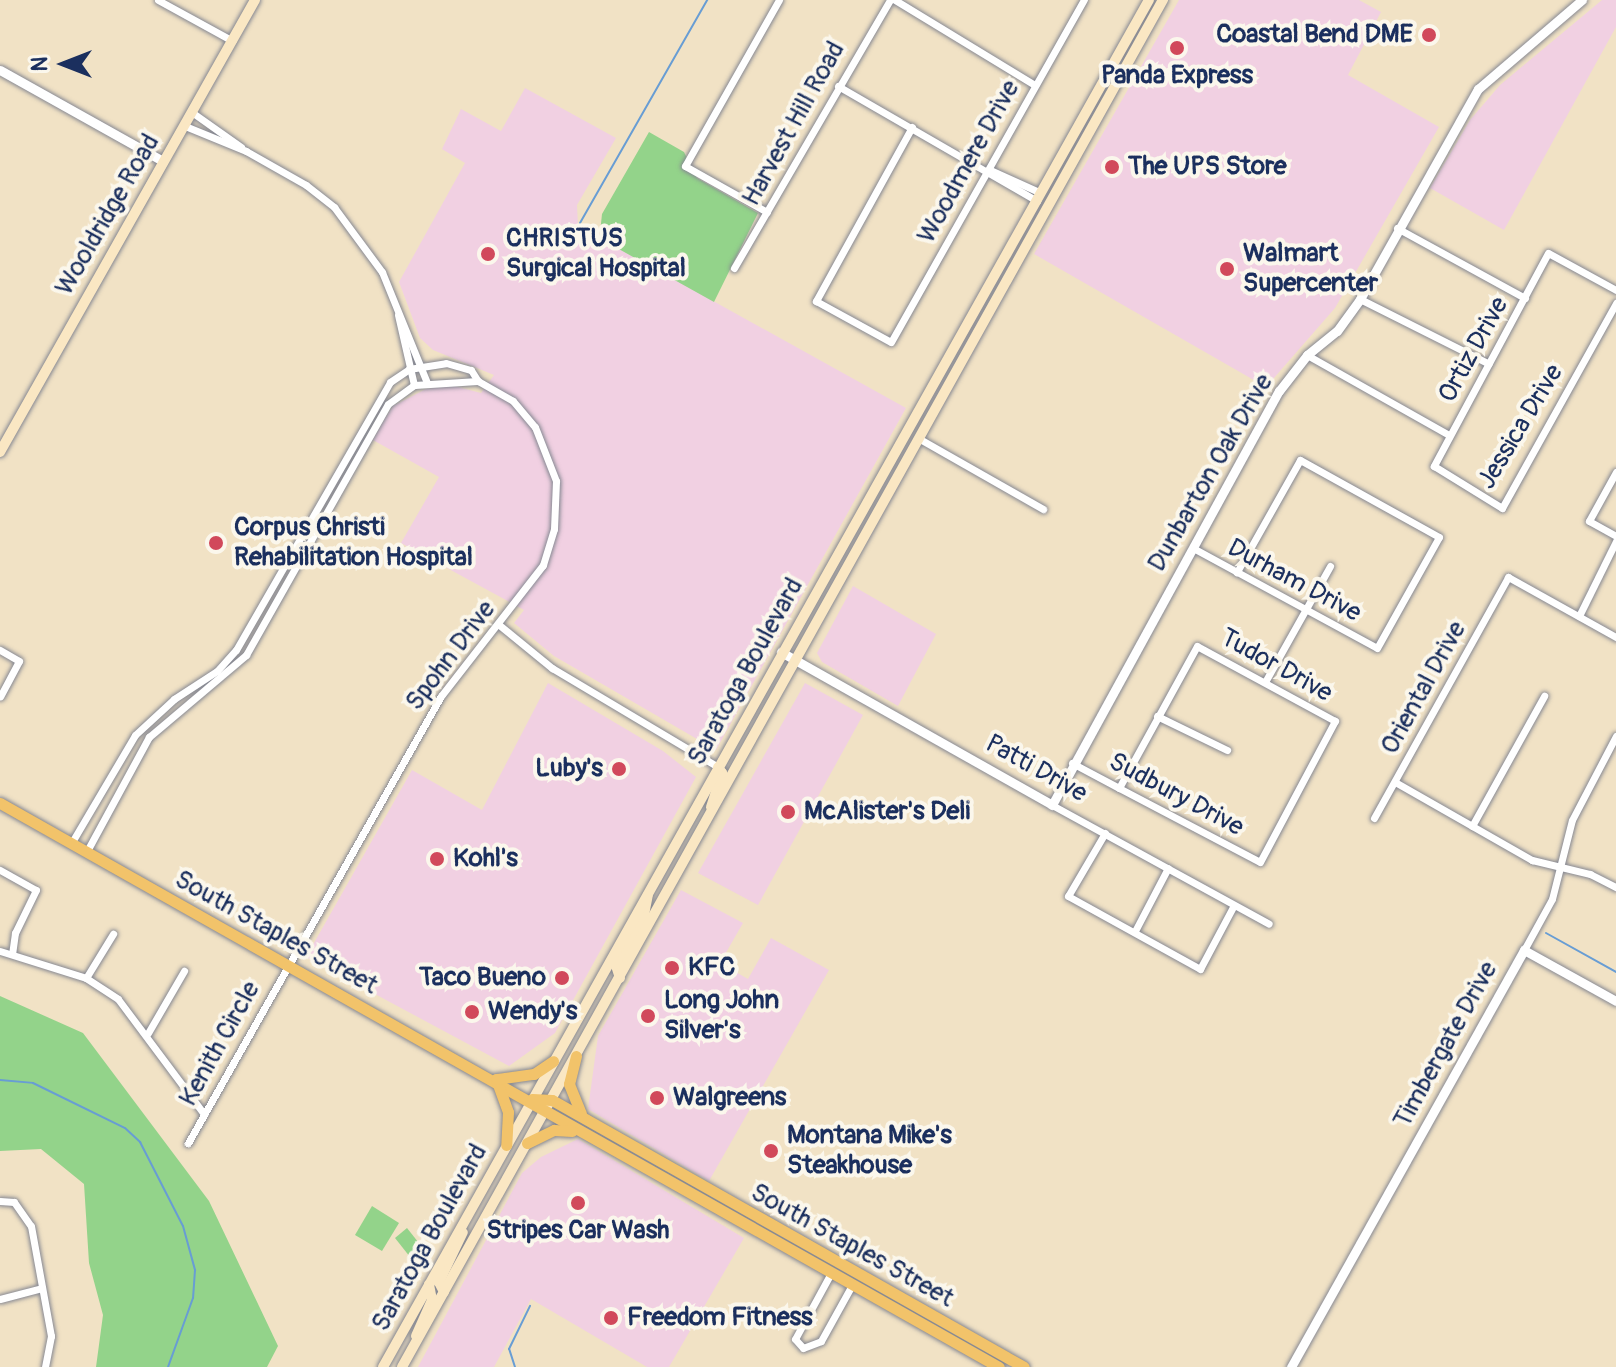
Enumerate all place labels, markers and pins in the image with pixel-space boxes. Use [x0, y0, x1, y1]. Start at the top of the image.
place label: Coastal Bend DME [1216, 19, 1413, 51]
marker: Coastal Bend DME [1420, 26, 1438, 44]
marker: Panda Express [1168, 39, 1186, 57]
place label: Panda Express [1101, 60, 1253, 92]
place label: The UPS Store [1128, 151, 1287, 183]
marker: The UPS Store [1103, 158, 1121, 176]
place label: CHRISTUS Surgical Hospital [506, 223, 686, 284]
place label: Walmart Supercenter [1243, 238, 1378, 300]
marker: CHRISTUS Surgical Hospital [477, 243, 499, 265]
marker: Walmart Supercenter [1218, 260, 1236, 278]
place label: Corpus Christi Rehabilitation Hospital [234, 512, 473, 574]
marker: Corpus Christi Rehabilitation Hospital [205, 532, 227, 554]
place label: Luby's [535, 753, 603, 785]
marker: Luby's [610, 760, 628, 778]
place label: McAlister's Deli [804, 796, 970, 828]
marker: McAlister's Deli [779, 803, 797, 821]
place label: Kohl's [453, 843, 518, 875]
marker: Kohl's [428, 850, 446, 868]
place label: KFC [688, 952, 735, 984]
marker: KFC [663, 959, 681, 977]
place label: Taco Bueno [419, 962, 546, 994]
marker: Taco Bueno [553, 969, 571, 987]
place label: Long John Silver's [664, 985, 779, 1046]
place label: Wendy's [488, 996, 577, 1028]
marker: Wendy's [463, 1003, 481, 1021]
marker: Long John Silver's [639, 1007, 657, 1025]
place label: Walgreens [673, 1082, 786, 1114]
marker: Walgreens [648, 1089, 666, 1107]
place label: Montana Mike's Steakhouse [787, 1120, 952, 1182]
marker: Montana Mike's Steakhouse [762, 1142, 780, 1160]
marker: Stripes Car Wash [569, 1194, 587, 1212]
place label: Stripes Car Wash [486, 1215, 670, 1247]
place label: Freedom Fitness [627, 1302, 813, 1334]
marker: Freedom Fitness [602, 1309, 620, 1327]

